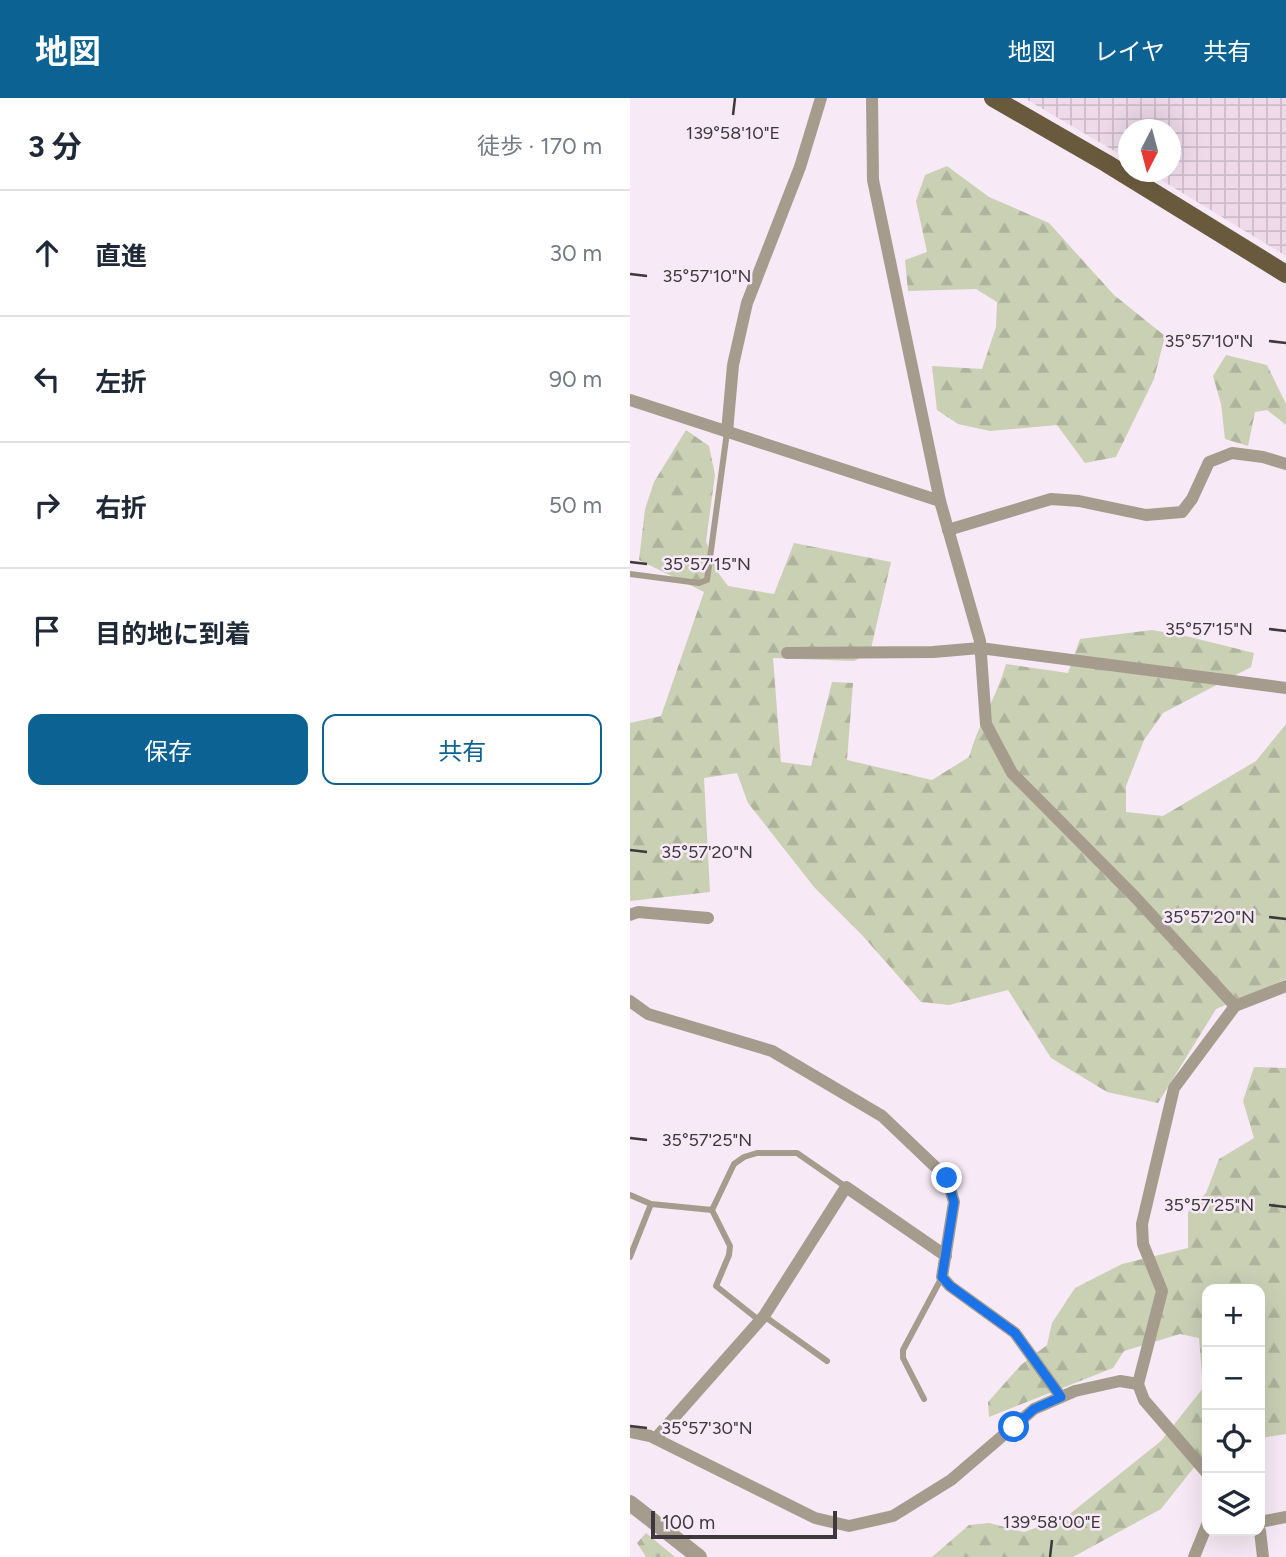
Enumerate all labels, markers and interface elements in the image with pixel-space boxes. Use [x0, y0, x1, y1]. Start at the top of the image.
text: 地図 [35, 32, 101, 71]
text: 地図 [1008, 37, 1056, 66]
text: レイヤ [1094, 37, 1165, 66]
text: 共有 [1203, 37, 1251, 66]
north arrow [1118, 119, 1181, 182]
text: 139°58'10"E [686, 122, 780, 144]
text: 3 分 [28, 128, 82, 165]
text: 徒歩 · 170 m [477, 132, 602, 160]
icon: ahead [28, 234, 66, 272]
text: 30 m [549, 239, 602, 267]
text: 直進 [95, 240, 147, 272]
text: 35°57'10"N [662, 265, 752, 287]
text: 35°57'10"N [1164, 330, 1254, 352]
icon: left [28, 360, 66, 398]
text: 90 m [549, 365, 602, 393]
text: 左折 [95, 366, 147, 398]
icon: right [28, 486, 66, 524]
text: 50 m [549, 491, 602, 519]
text: 右折 [95, 492, 147, 524]
text: 35°57'15"N [663, 553, 751, 575]
icon: arrive [28, 612, 66, 650]
text: 目的地に到着 [95, 618, 251, 650]
text: 35°57'15"N [1165, 618, 1253, 640]
button: 保存 [28, 714, 308, 785]
button: 共有 [322, 714, 602, 785]
text: 35°57'20"N [661, 841, 753, 863]
text: 35°57'20"N [1163, 906, 1255, 928]
text: 35°57'25"N [662, 1129, 752, 1151]
route end [931, 1162, 962, 1193]
text: 35°57'25"N [1164, 1194, 1254, 1216]
map controls [1202, 1284, 1265, 1536]
button: + [1202, 1284, 1265, 1347]
button: − [1202, 1347, 1265, 1410]
button: locate [1202, 1410, 1265, 1473]
route start [998, 1411, 1029, 1442]
text: 35°57'30"N [661, 1417, 753, 1439]
button: layers [1202, 1473, 1265, 1536]
scale bar [651, 1508, 836, 1540]
text: 100 m [662, 1511, 715, 1534]
text: 139°58'00"E [1003, 1511, 1101, 1533]

